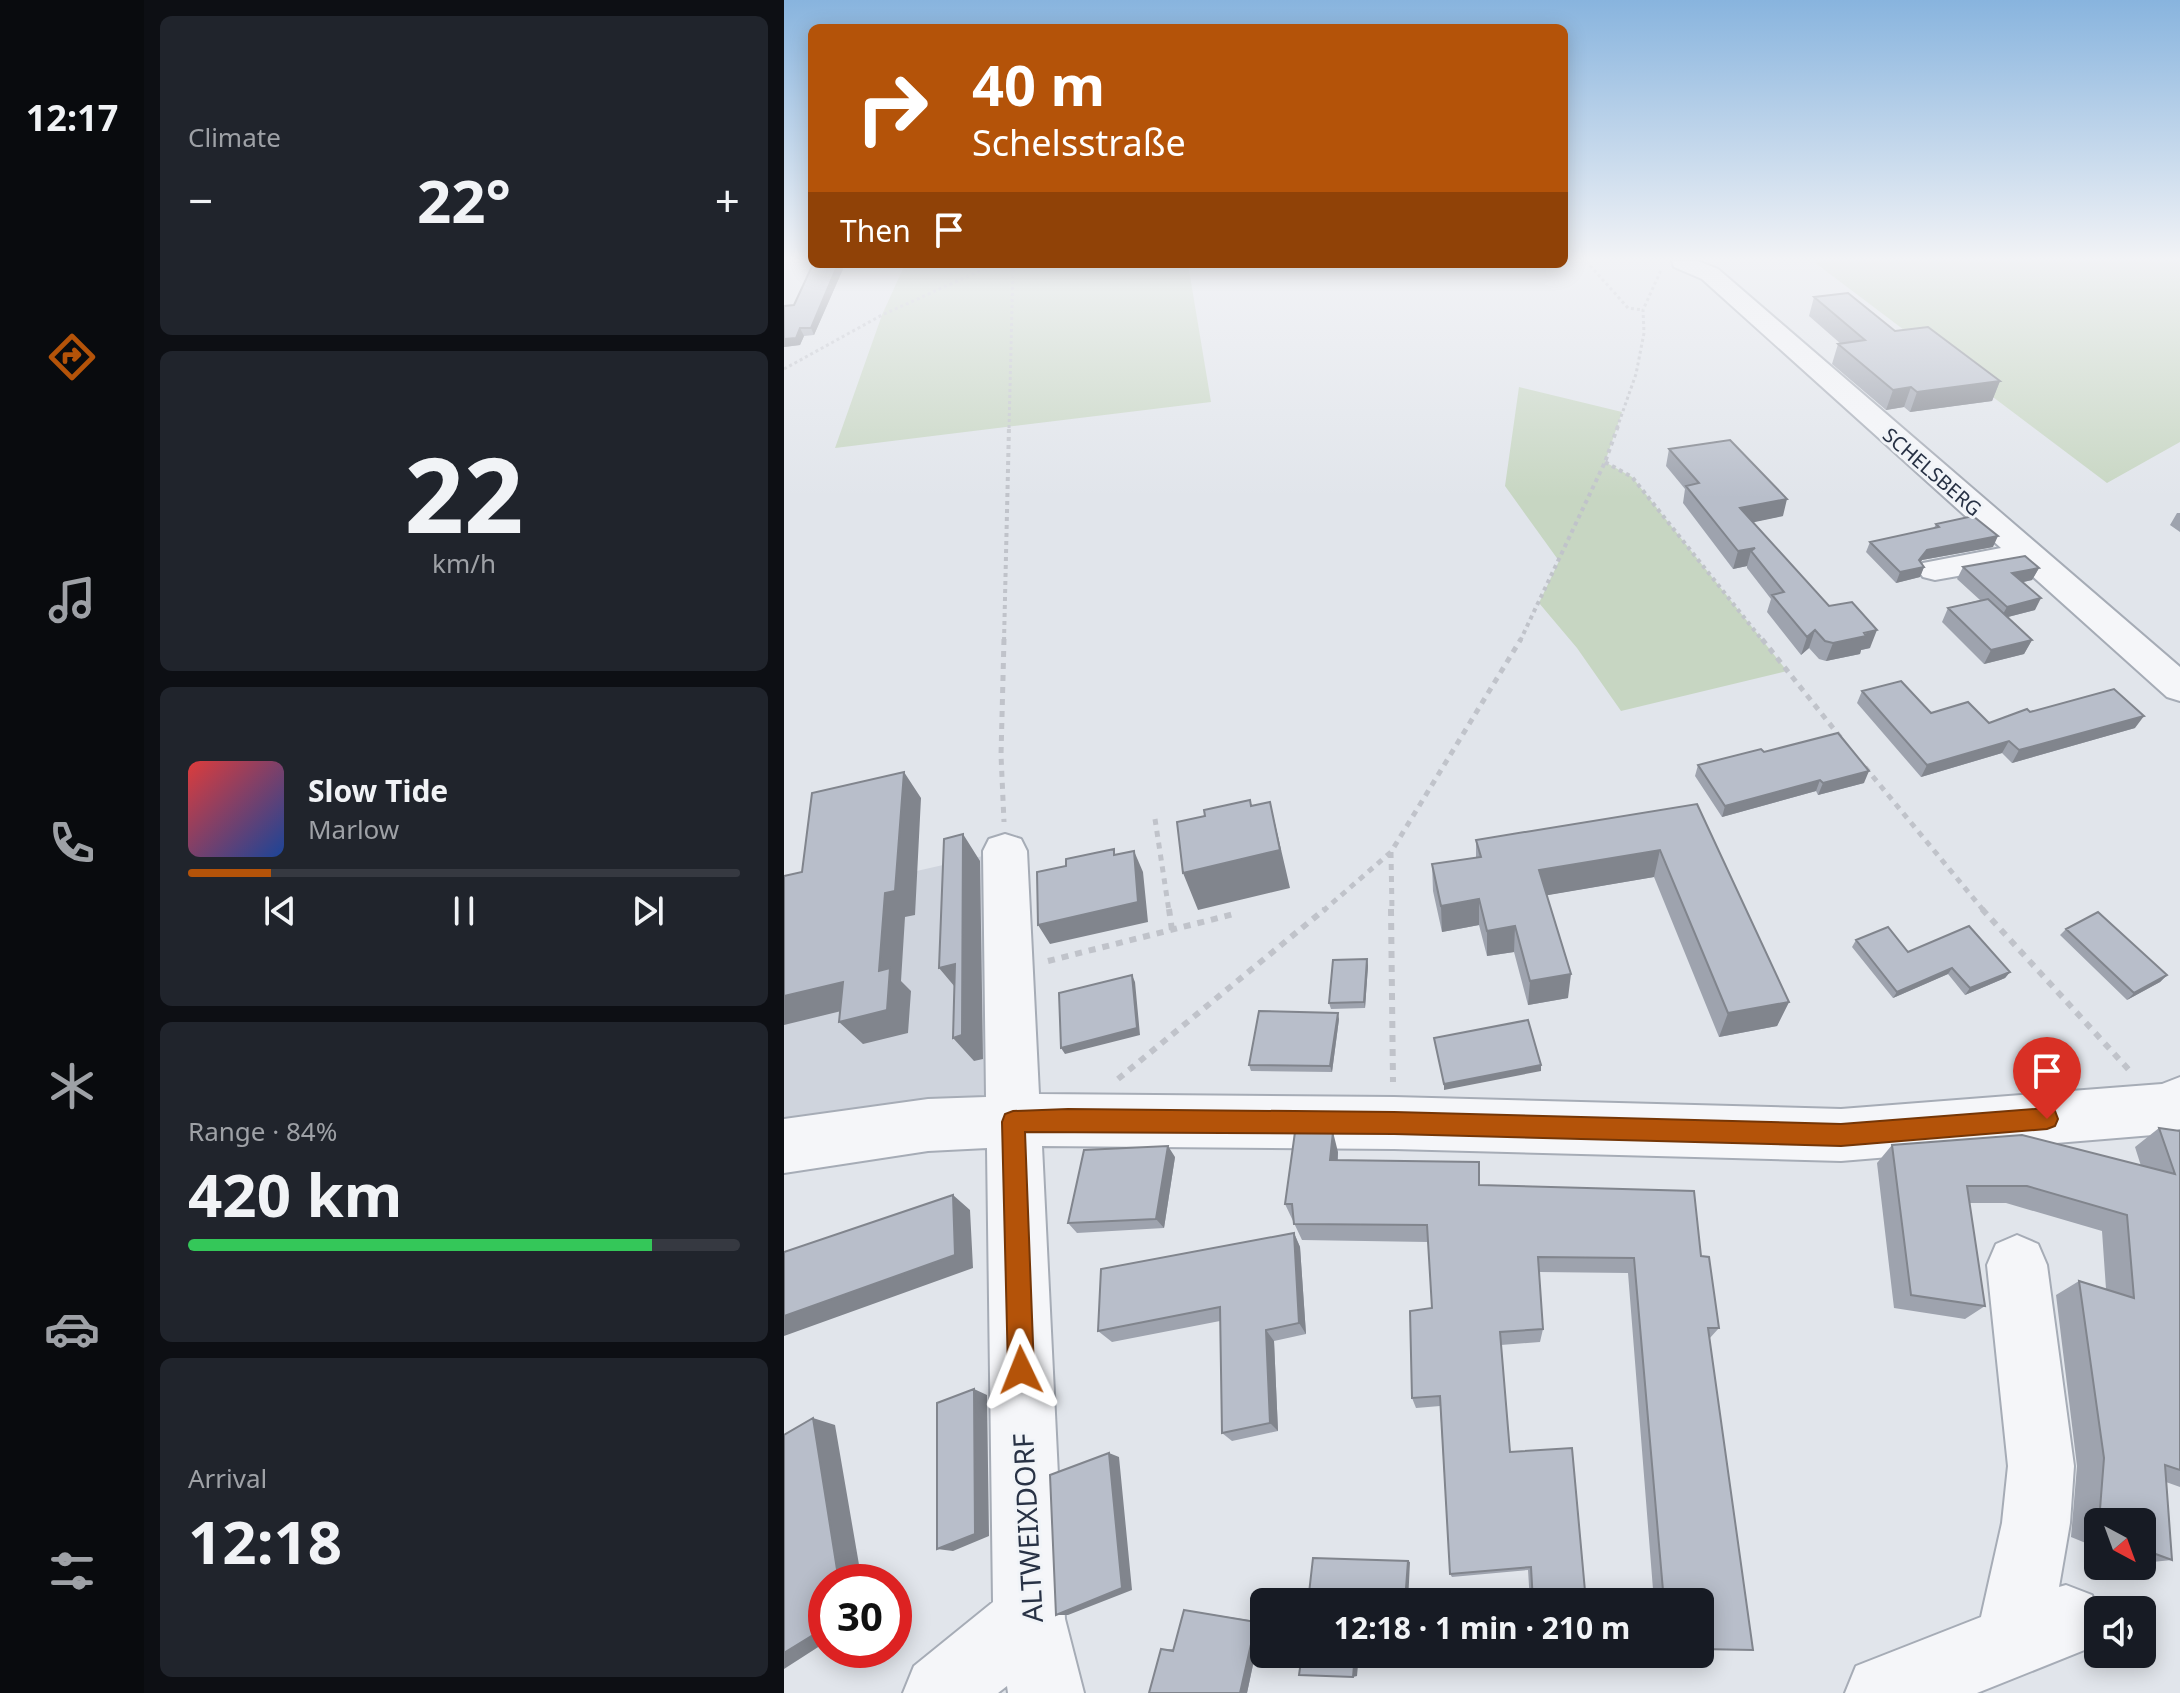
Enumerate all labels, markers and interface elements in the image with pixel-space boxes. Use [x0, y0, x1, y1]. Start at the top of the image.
text: 40 m [972, 46, 1105, 122]
icon: right [840, 56, 944, 160]
text: 12:17 [26, 93, 118, 142]
text: Schelsstraße [972, 118, 1186, 167]
text: Climate [188, 119, 281, 155]
text: 22° [417, 159, 511, 241]
text: − [188, 170, 213, 230]
text: + [715, 170, 740, 230]
icon: arrive [927, 208, 971, 252]
text: Then [840, 210, 911, 251]
icon: directions [44, 329, 100, 385]
street label: SCHELSBERG [1877, 421, 1987, 522]
text: 22 [405, 422, 523, 563]
text: km/h [432, 545, 496, 581]
icon: music [44, 572, 100, 628]
text: Slow Tide [308, 770, 448, 811]
text: Marlow [308, 811, 399, 847]
icon: phone [44, 815, 100, 871]
icon: previous [258, 889, 302, 933]
icon: pause [442, 889, 486, 933]
icon: next [626, 889, 670, 933]
pin [2013, 1037, 2081, 1119]
icon: arrive [2025, 1049, 2069, 1093]
icon: climate [44, 1058, 100, 1114]
text: Range · 84% [188, 1113, 337, 1149]
text: 420 km [188, 1153, 402, 1235]
icon: car [44, 1301, 100, 1357]
position arrow [979, 1328, 1063, 1412]
street label: ALTWEIXDORF [1003, 1433, 1051, 1624]
text: Arrival [188, 1460, 267, 1496]
text: 12:18 [188, 1500, 342, 1582]
north arrow [2084, 1508, 2156, 1580]
map controls [2084, 1508, 2156, 1668]
icon: filters [44, 1543, 100, 1599]
speed limit sign: 30 [808, 1564, 912, 1668]
button: sound [2084, 1596, 2156, 1668]
text: 12:18 · 1 min · 210 m [1334, 1607, 1630, 1648]

